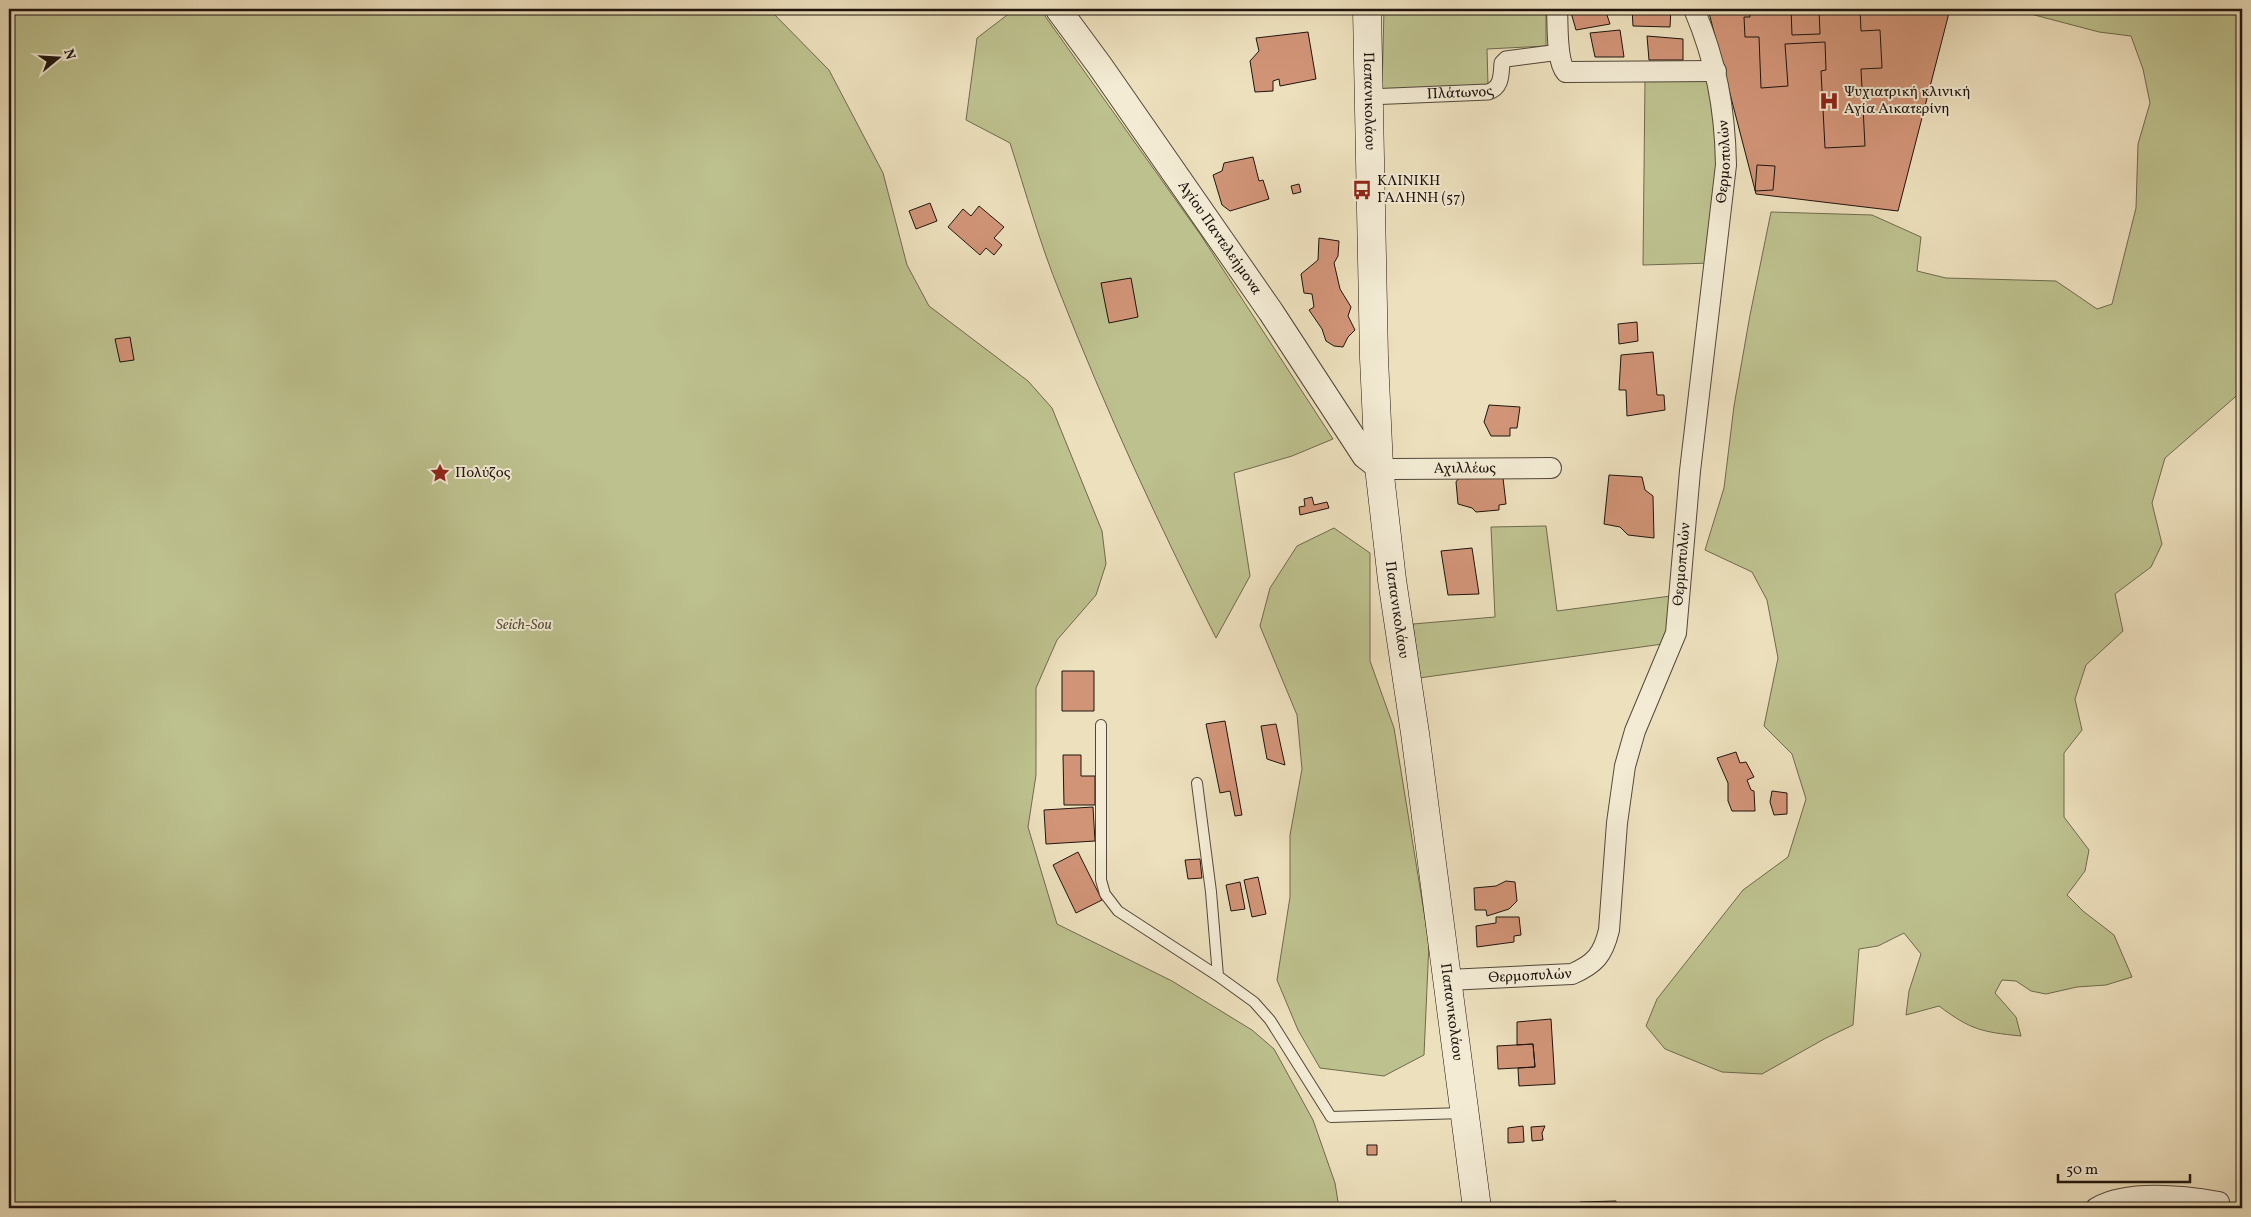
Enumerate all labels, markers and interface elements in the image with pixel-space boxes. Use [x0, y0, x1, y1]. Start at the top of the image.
north arrow [32, 32, 82, 82]
text: N [58, 47, 80, 62]
street label: Παπανικολάου [1357, 52, 1380, 150]
street label: Πλάτωνος [1426, 80, 1497, 105]
place label: Ψυχιατρική κλινική Αγία Αικατερίνη [1844, 82, 1971, 120]
hospital icon: Ψυχιατρική κλινική Αγία Αικατερίνη [1818, 90, 1840, 112]
street label: Θερμοπυλών [1711, 119, 1737, 204]
place label: ΚΛΙΝΙΚΗ ΓΑΛΗΝΗ (57) [1377, 171, 1465, 209]
street label: Αγίου Παντελεήμονα [1172, 176, 1267, 299]
bus stop icon: ΚΛΙΝΙΚΗ ΓΑΛΗΝΗ (57) [1351, 179, 1373, 201]
street label: Αχιλλέως [1434, 458, 1496, 479]
place icon: Πολύζος [429, 462, 451, 484]
place label: Πολύζος [455, 463, 511, 484]
street label: Θερμοπυλών [1668, 522, 1696, 607]
street label: Παπανικολάου [1379, 560, 1414, 660]
park label: Seich-Sou [496, 615, 552, 636]
street label: Παπανικολάου [1435, 962, 1468, 1062]
street label: Θερμοπυλών [1488, 964, 1572, 989]
scale bar [2058, 1152, 2191, 1184]
text: 50 m [2066, 1160, 2098, 1181]

